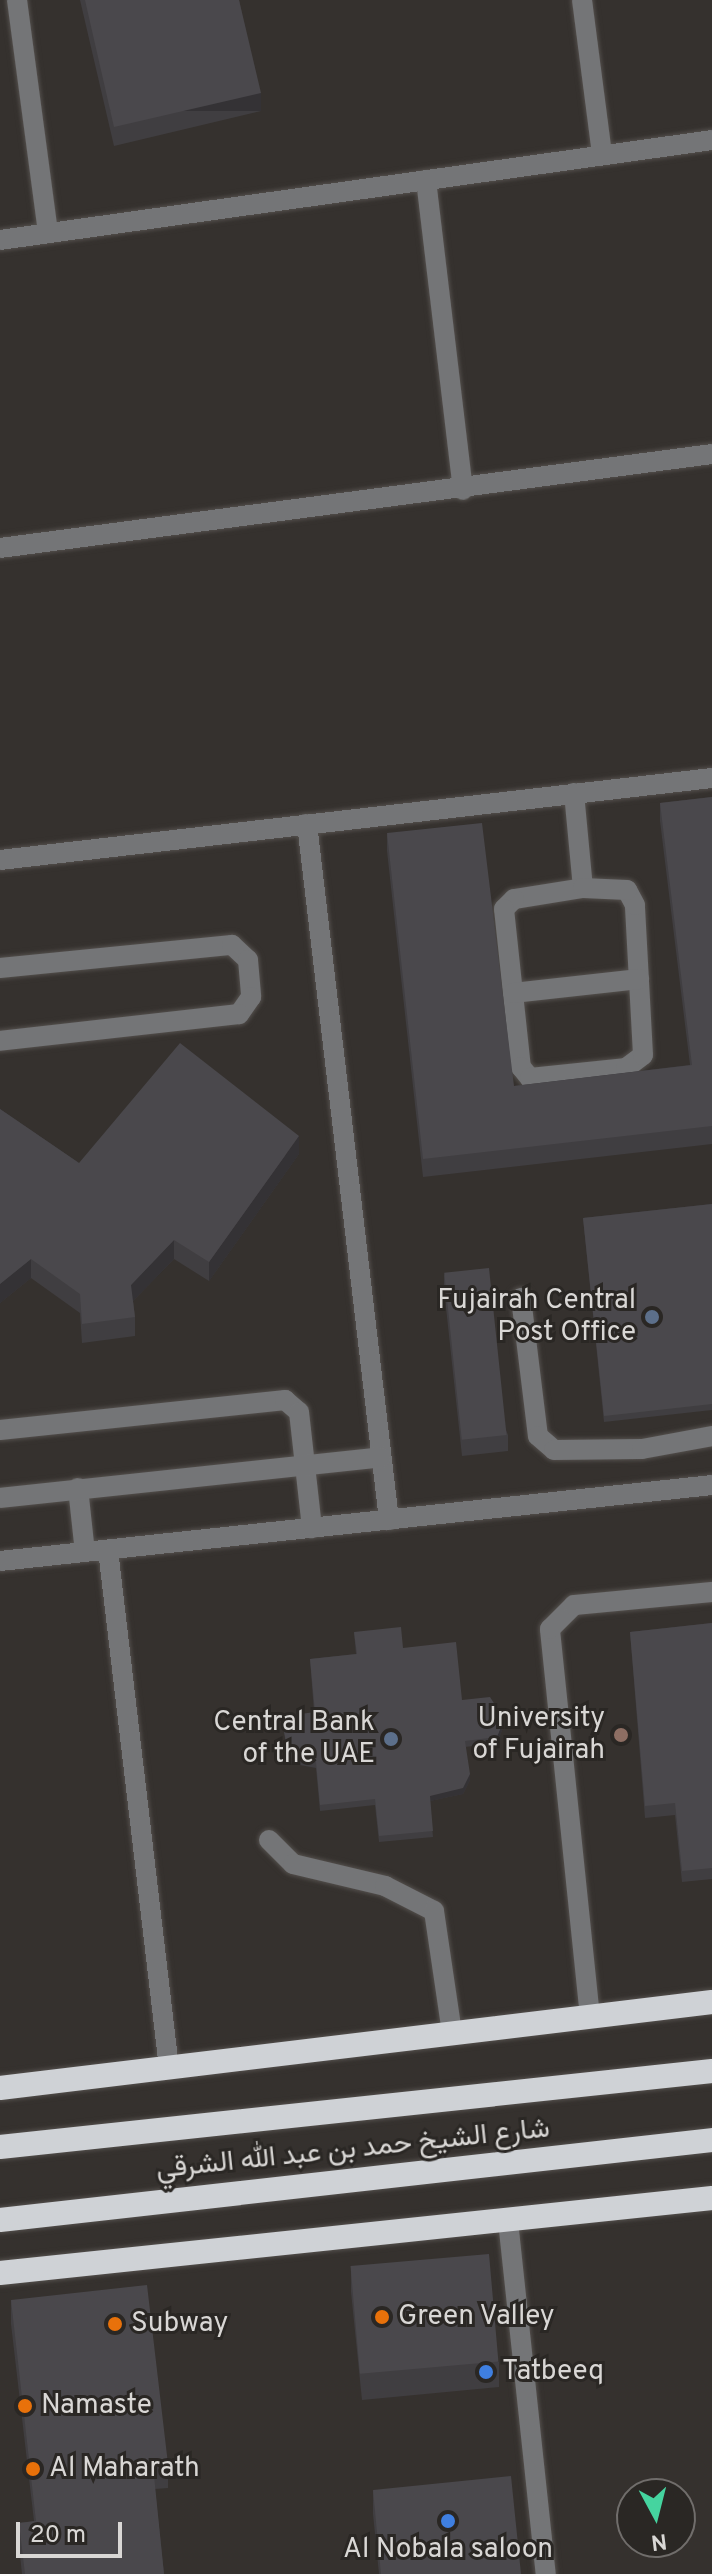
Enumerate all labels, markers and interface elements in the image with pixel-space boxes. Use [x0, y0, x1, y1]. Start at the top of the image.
place label: Fujairah Central Post Office [437, 1284, 636, 1350]
marker: Fujairah Central Post Office [643, 1308, 661, 1326]
place label: University of Fujairah [472, 1702, 605, 1768]
place label: Central Bank of the UAE [213, 1706, 375, 1772]
marker: University of Fujairah [612, 1726, 630, 1744]
marker: Central Bank of the UAE [382, 1730, 400, 1748]
street label: شارع الشيخ حمد بن عبد الله الشرقي [155, 2113, 551, 2187]
place label: Green Valley [398, 2300, 556, 2334]
place label: Subway [131, 2307, 228, 2341]
marker: Green Valley [373, 2308, 391, 2326]
marker: Subway [106, 2315, 124, 2333]
place label: Tatbeeq [502, 2355, 604, 2389]
marker: Tatbeeq [477, 2363, 495, 2381]
place label: Namaste [41, 2389, 152, 2423]
marker: Namaste [16, 2397, 34, 2415]
place label: Al Maharath [49, 2452, 200, 2486]
marker: Al Maharath [24, 2460, 42, 2478]
north arrow [616, 2478, 696, 2558]
scale bar [20, 2506, 126, 2556]
marker: Al Nobala saloon [439, 2512, 457, 2530]
text: 20 m [30, 2521, 86, 2551]
text: N [649, 2526, 668, 2555]
place label: Al Nobala saloon [343, 2533, 553, 2567]

